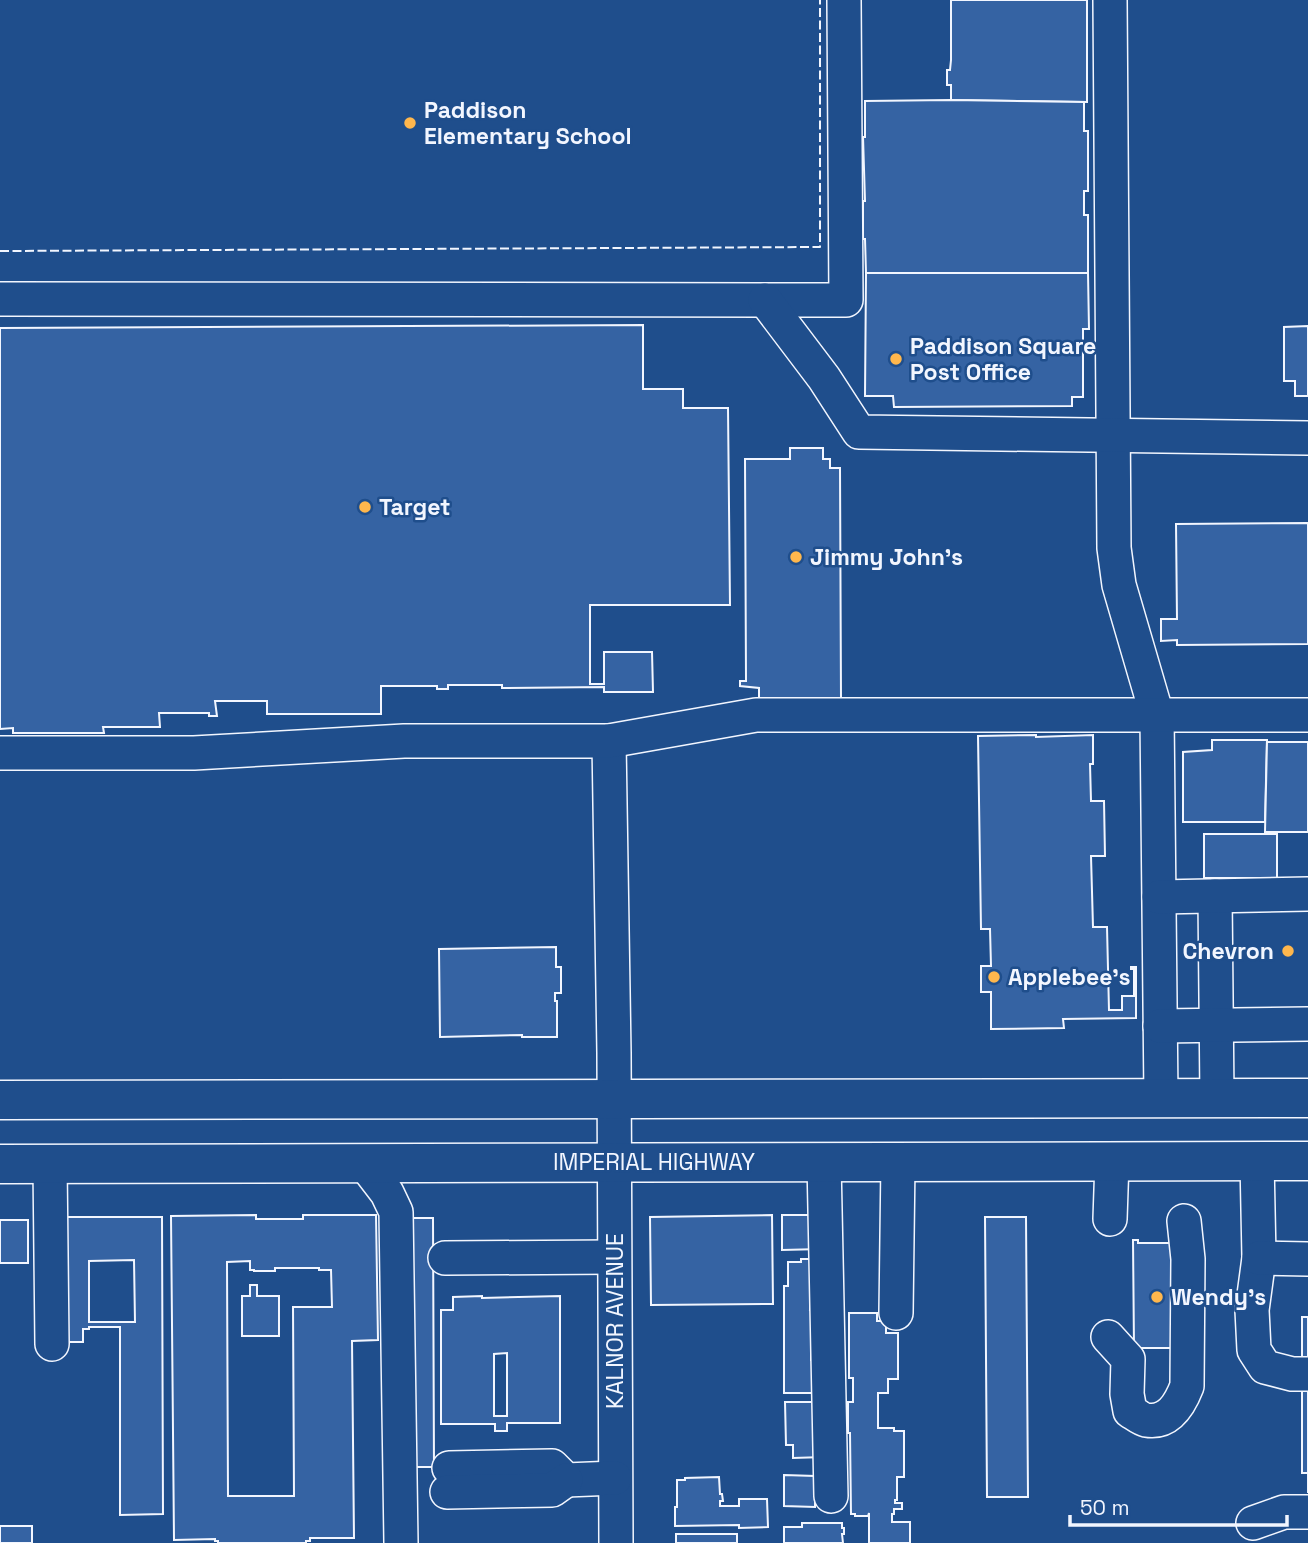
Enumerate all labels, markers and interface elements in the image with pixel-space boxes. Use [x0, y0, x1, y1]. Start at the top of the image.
place label: Paddison Elementary School [424, 95, 632, 151]
marker: Paddison Elementary School [402, 115, 418, 131]
place label: Paddison Square Post Office [910, 331, 1096, 387]
marker: Paddison Square Post Office [888, 351, 904, 367]
place label: Target [379, 492, 451, 522]
marker: Target [357, 499, 373, 515]
place label: Jimmy John's [810, 542, 963, 572]
marker: Jimmy John's [788, 549, 804, 565]
place label: Chevron [1183, 936, 1274, 966]
marker: Chevron [1280, 943, 1296, 959]
place label: Applebee's [1008, 962, 1131, 992]
marker: Applebee's [986, 969, 1002, 985]
street label: IMPERIAL HIGHWAY [553, 1147, 755, 1177]
street label: KALNOR AVENUE [600, 1233, 630, 1409]
place label: Wendy's [1171, 1282, 1266, 1312]
marker: Wendy's [1149, 1289, 1165, 1305]
scale bar [1070, 1484, 1287, 1528]
text: 50 m [1080, 1494, 1130, 1521]

